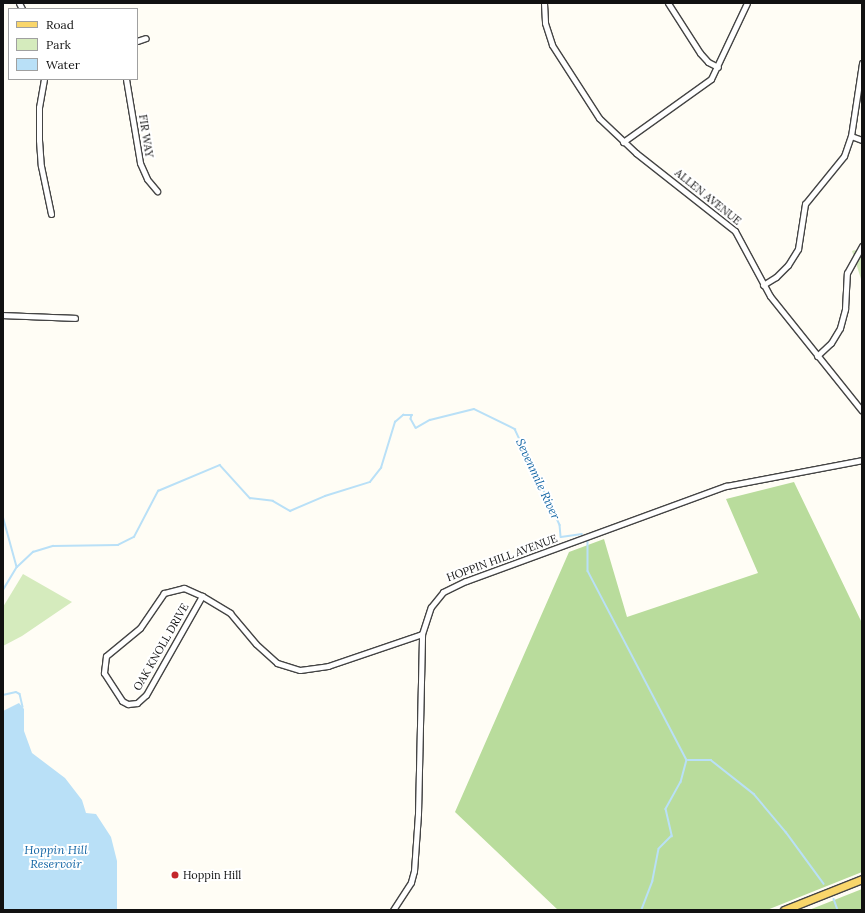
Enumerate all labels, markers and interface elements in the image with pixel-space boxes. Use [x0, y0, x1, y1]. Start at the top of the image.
legend [8, 8, 138, 80]
text: Road [46, 17, 74, 32]
text: Park [46, 37, 71, 52]
text: Water [46, 57, 80, 72]
street label: FIR WAY [136, 114, 156, 158]
street label: ALLEN AVENUE [672, 166, 744, 228]
water label: Sevenmile River [513, 436, 563, 522]
street label: HOPPIN HILL AVENUE [445, 532, 559, 584]
street label: OAK KNOLL DRIVE [131, 601, 191, 693]
water label: Hoppin Hill Reservoir [24, 843, 88, 871]
place label: Hoppin Hill [183, 868, 241, 882]
marker: Hoppin Hill [170, 870, 180, 880]

